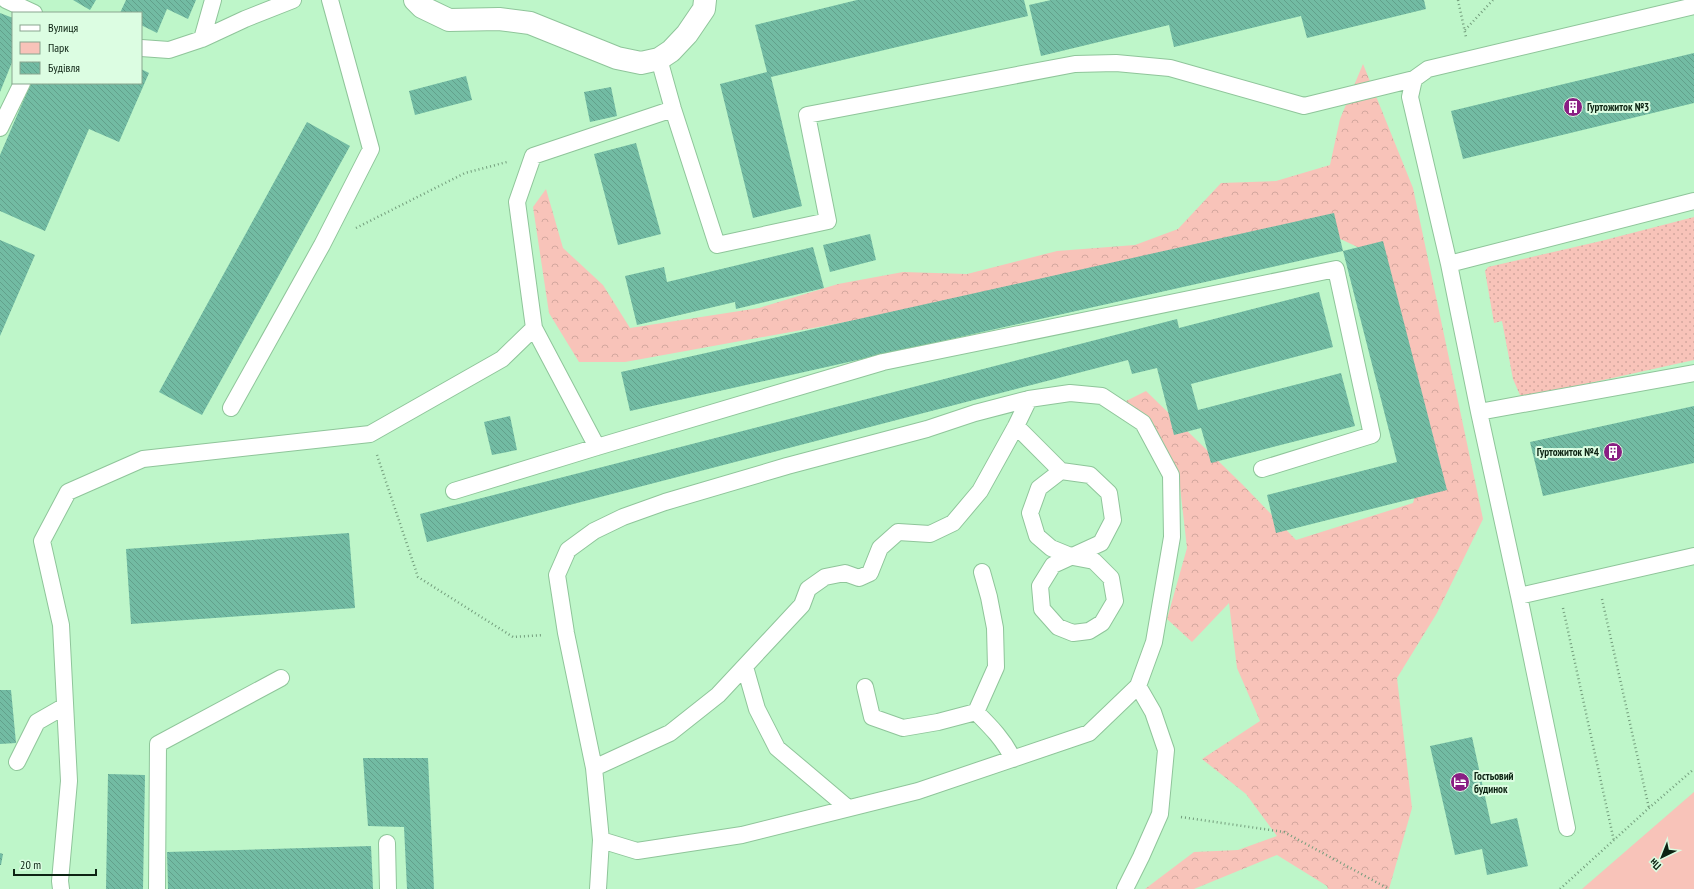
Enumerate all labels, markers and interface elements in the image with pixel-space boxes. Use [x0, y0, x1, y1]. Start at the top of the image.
legend [12, 12, 142, 84]
text: Вулиця [48, 20, 78, 35]
text: Парк [48, 40, 69, 55]
text: Будівля [48, 60, 80, 75]
building icon: Гуртожиток №3 [1562, 96, 1584, 118]
place label: Гуртожиток №3 [1587, 100, 1649, 114]
building icon: Гуртожиток №4 [1602, 441, 1624, 463]
place label: Гуртожиток №4 [1537, 445, 1600, 459]
place label: Гостьовий будинок [1474, 769, 1514, 796]
hotel icon: Гостьовий будинок [1449, 771, 1471, 793]
north arrow [1642, 837, 1682, 877]
scale bar [14, 851, 96, 877]
text: Пн [1646, 855, 1664, 873]
text: 20 m [20, 857, 41, 872]

